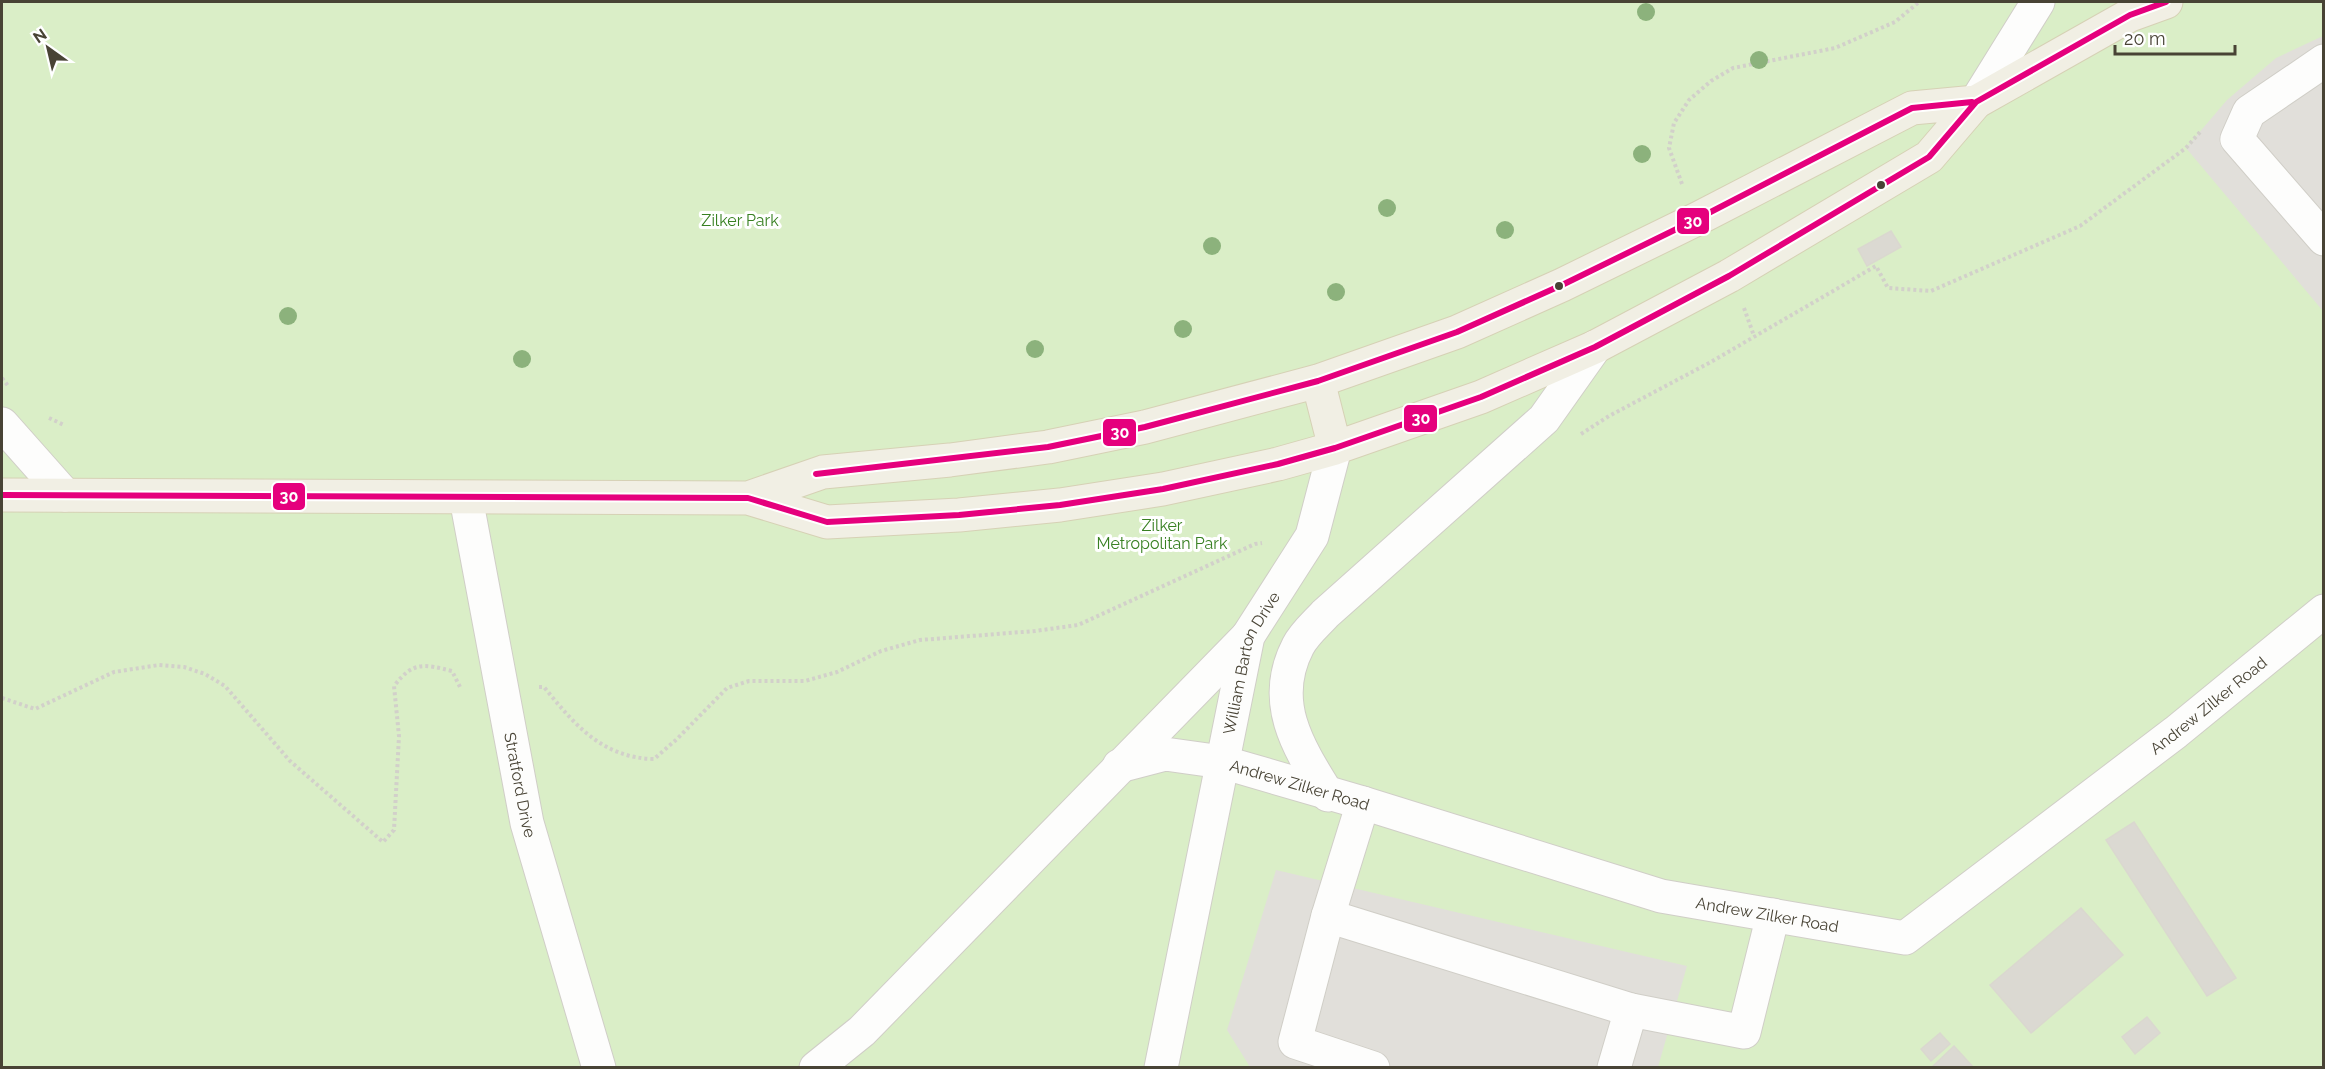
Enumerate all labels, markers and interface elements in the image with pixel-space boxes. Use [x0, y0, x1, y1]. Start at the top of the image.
north arrow [18, 18, 78, 78]
scale bar [2115, 18, 2235, 56]
text: N [30, 25, 50, 47]
text: 20 m [2124, 28, 2166, 49]
unlabelled marker [1875, 179, 1887, 191]
line badge: 30 [1676, 207, 1710, 235]
park label: Zilker Park [701, 211, 779, 230]
text: 30 [1684, 212, 1703, 231]
unlabelled marker [1553, 280, 1565, 292]
line badge: 30 [1403, 404, 1438, 433]
text: 30 [1412, 409, 1431, 428]
line badge: 30 [1102, 418, 1137, 447]
text: 30 [1111, 423, 1130, 442]
line badge: 30 [272, 482, 306, 511]
text: 30 [280, 487, 299, 506]
park label: Zilker Metropolitan Park [1097, 516, 1228, 553]
street label: William Barton Drive [1219, 588, 1284, 736]
street label: Andrew Zilker Road [2146, 652, 2270, 758]
street label: Stratford Drive [501, 731, 540, 840]
street label: Andrew Zilker Road [1228, 755, 1372, 814]
street label: Andrew Zilker Road [1695, 893, 1840, 936]

